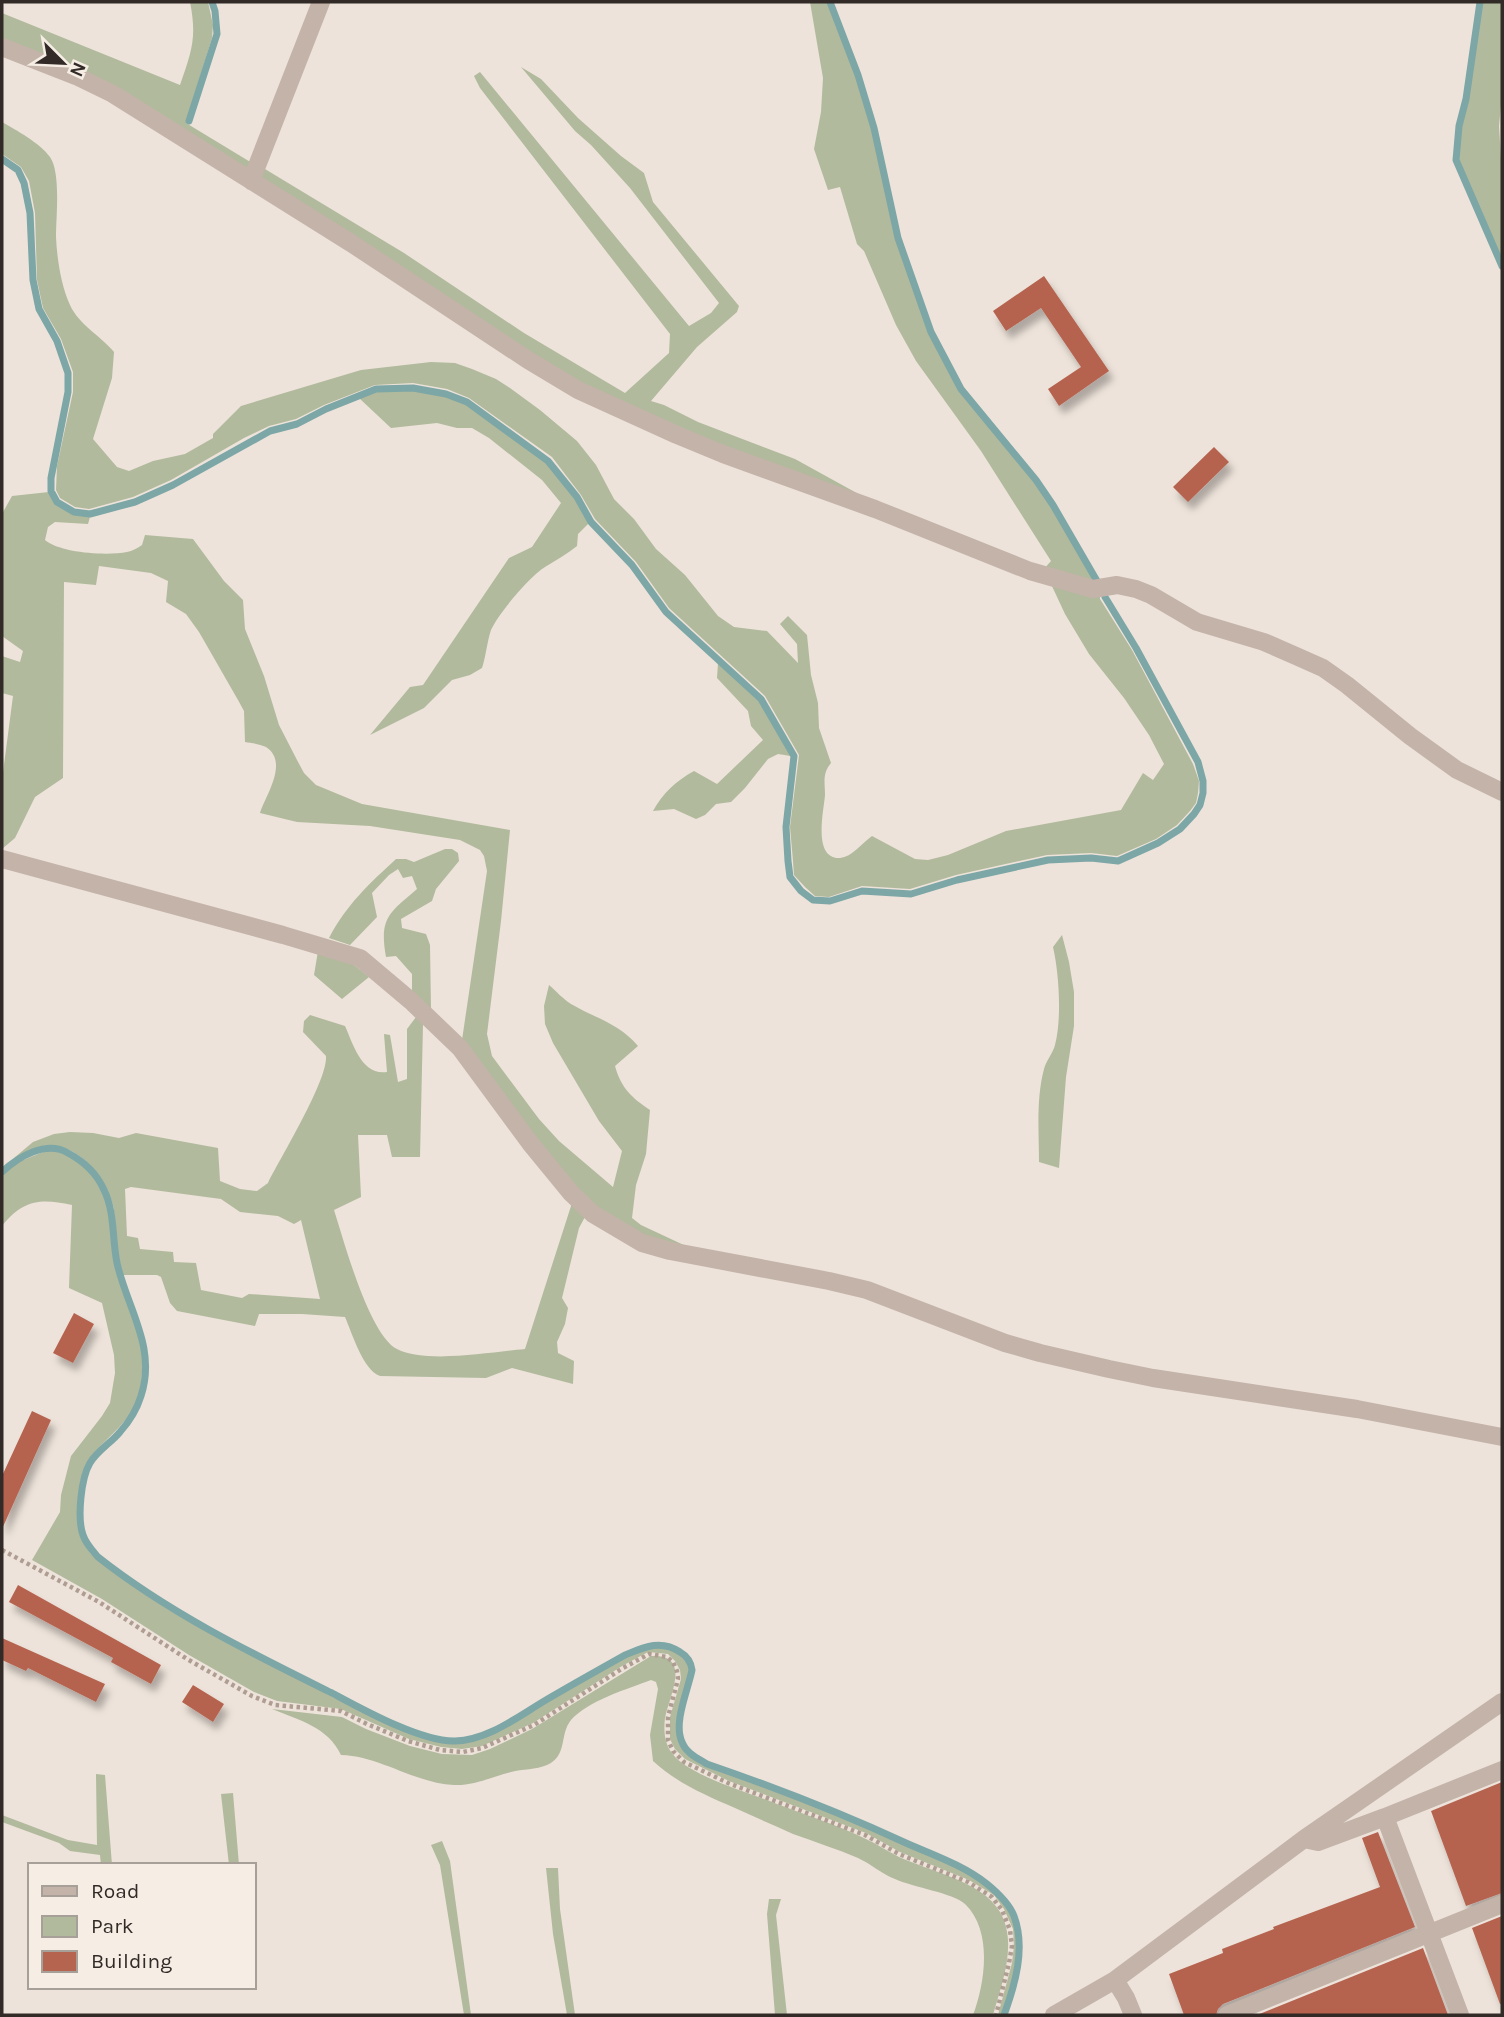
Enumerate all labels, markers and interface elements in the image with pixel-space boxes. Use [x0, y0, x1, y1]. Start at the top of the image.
north arrow [28, 28, 98, 98]
text: N [65, 59, 90, 80]
legend [28, 1863, 256, 1989]
text: Road [91, 1879, 139, 1903]
text: Park [91, 1914, 134, 1938]
text: Building [91, 1949, 172, 1973]

